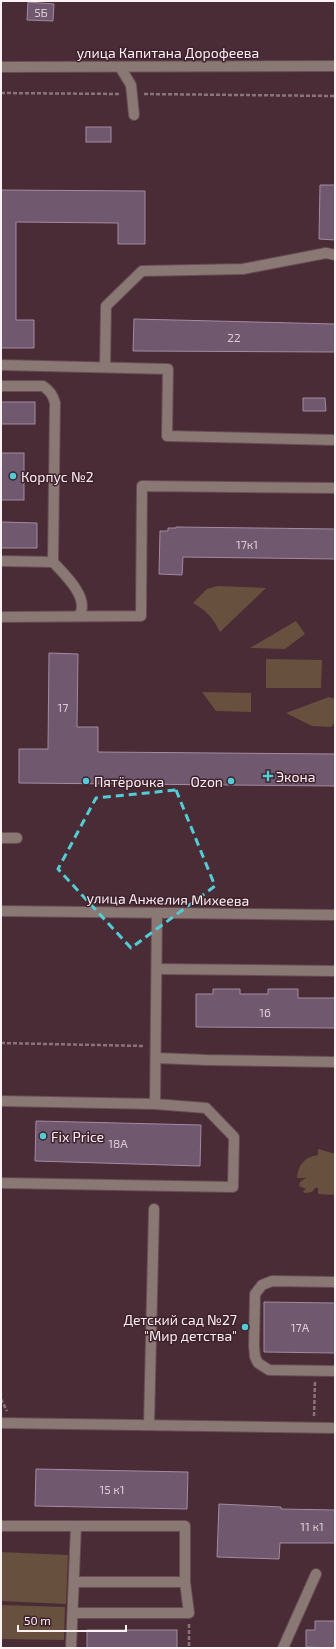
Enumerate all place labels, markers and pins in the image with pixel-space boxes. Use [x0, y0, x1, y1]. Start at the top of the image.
place label: Корпус №2 [21, 468, 94, 485]
marker: Корпус №2 [8, 471, 18, 481]
place label: Экона [276, 768, 315, 785]
marker: Экона [263, 771, 273, 781]
place label: Пятёрочка [94, 773, 164, 790]
place label: Ozon [190, 773, 223, 790]
marker: Пятёрочка [81, 776, 91, 786]
marker: Ozon [226, 776, 236, 786]
place label: Fix Price [51, 1128, 104, 1145]
marker: Fix Price [38, 1131, 48, 1141]
place label: Детский сад №27 "Мир детства" [123, 1311, 237, 1344]
marker: Детский сад №27 "Мир детства" [240, 1322, 250, 1332]

